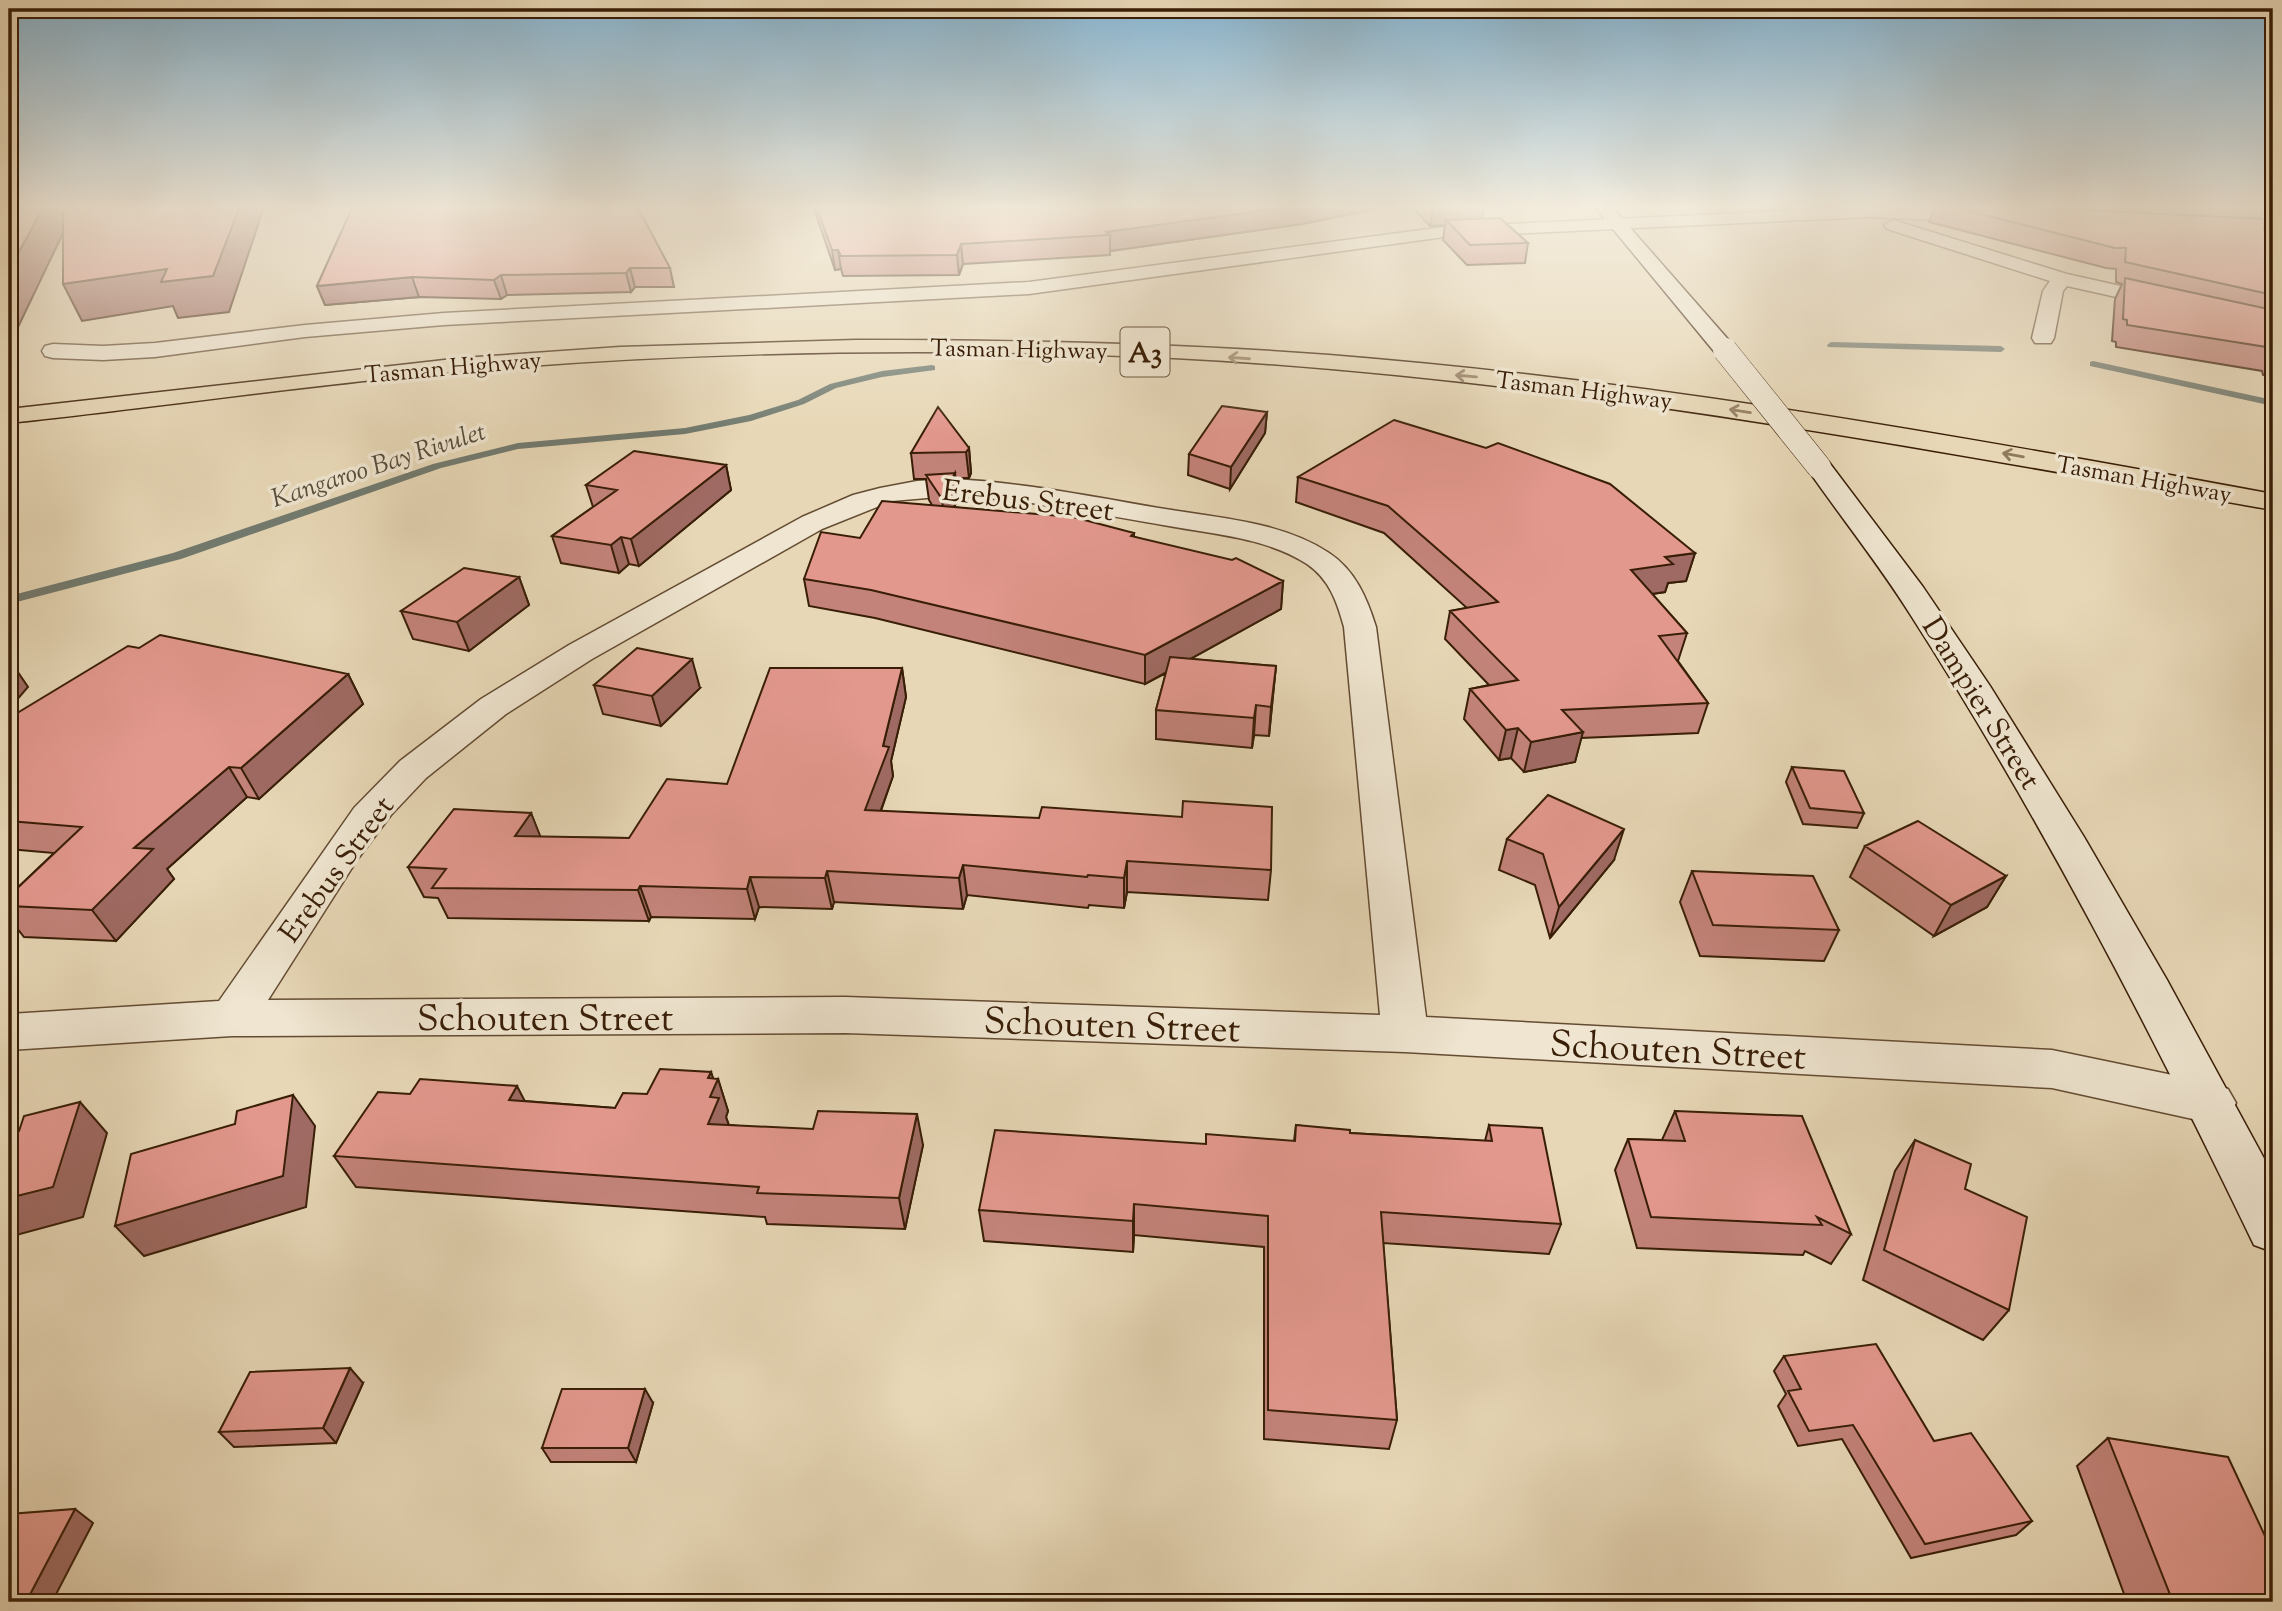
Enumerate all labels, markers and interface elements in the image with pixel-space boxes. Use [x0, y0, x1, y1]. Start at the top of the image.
road number: A3 [1120, 328, 1170, 376]
street label: Tasman Highway [930, 332, 1108, 370]
street label: Tasman Highway [363, 344, 543, 394]
one-way arrow [1228, 351, 1251, 364]
street label: Tasman Highway [1494, 364, 1674, 420]
one-way arrow [1455, 369, 1478, 382]
one-way arrow [1729, 404, 1752, 417]
water label: Kangaroo Bay Rivulet [267, 414, 491, 519]
one-way arrow [2002, 448, 2025, 461]
street label: Tasman Highway [2053, 449, 2234, 513]
street label: Erebus Street [940, 471, 1116, 534]
street label: Dampier Street [1910, 610, 2050, 799]
street label: Erebus Street [270, 788, 406, 953]
street label: Schouten Street [417, 994, 674, 1048]
street label: Schouten Street [983, 997, 1241, 1059]
street label: Schouten Street [1548, 1019, 1808, 1087]

